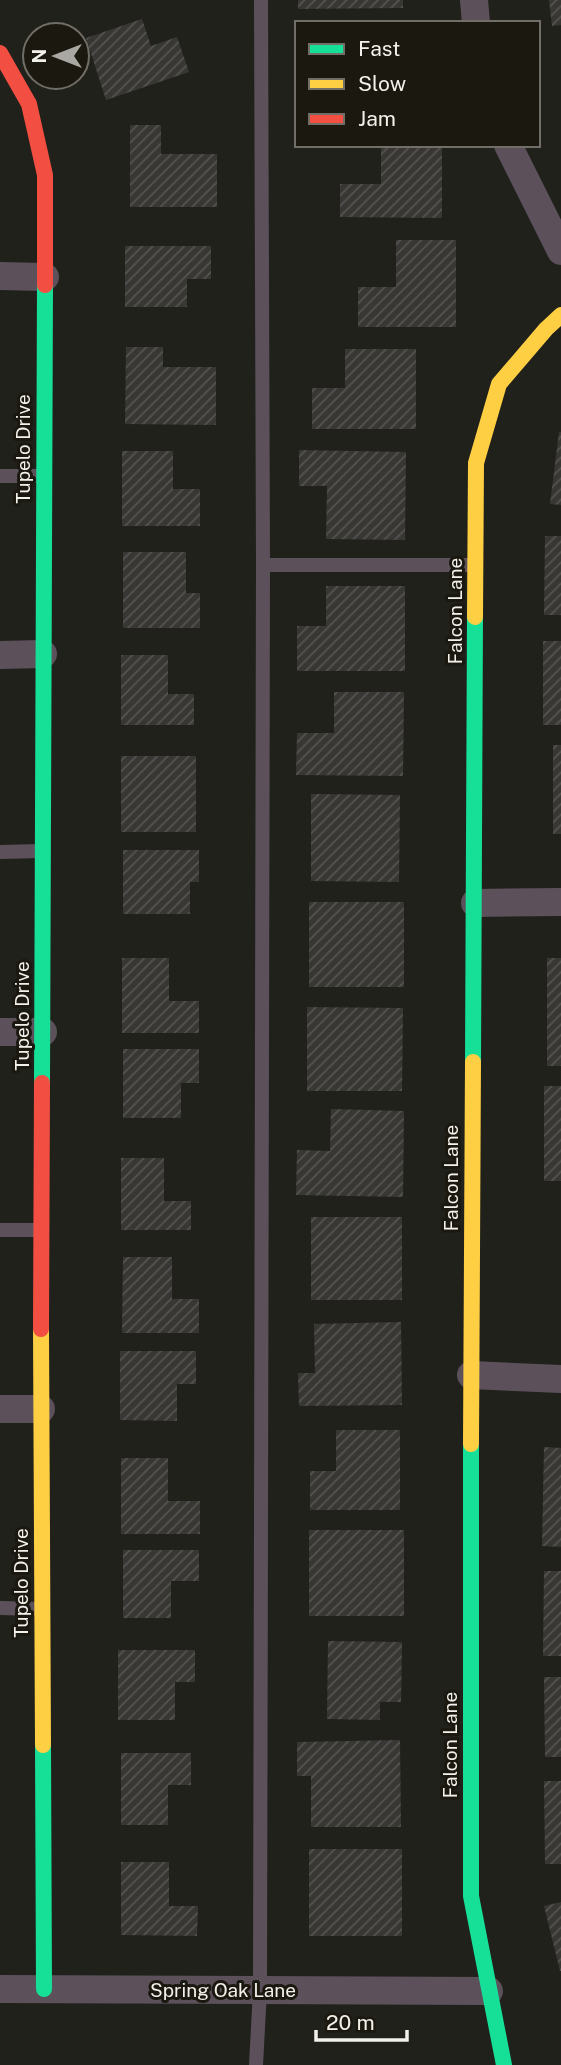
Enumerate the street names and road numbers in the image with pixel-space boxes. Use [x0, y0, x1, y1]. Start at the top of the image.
street label: Tupelo Drive [12, 394, 34, 504]
street label: Falcon Lane [444, 558, 466, 664]
street label: Tupelo Drive [11, 961, 33, 1071]
street label: Falcon Lane [440, 1125, 462, 1231]
street label: Tupelo Drive [10, 1528, 32, 1638]
street label: Falcon Lane [439, 1692, 461, 1798]
street label: Spring Oak Lane [150, 1979, 296, 2001]

